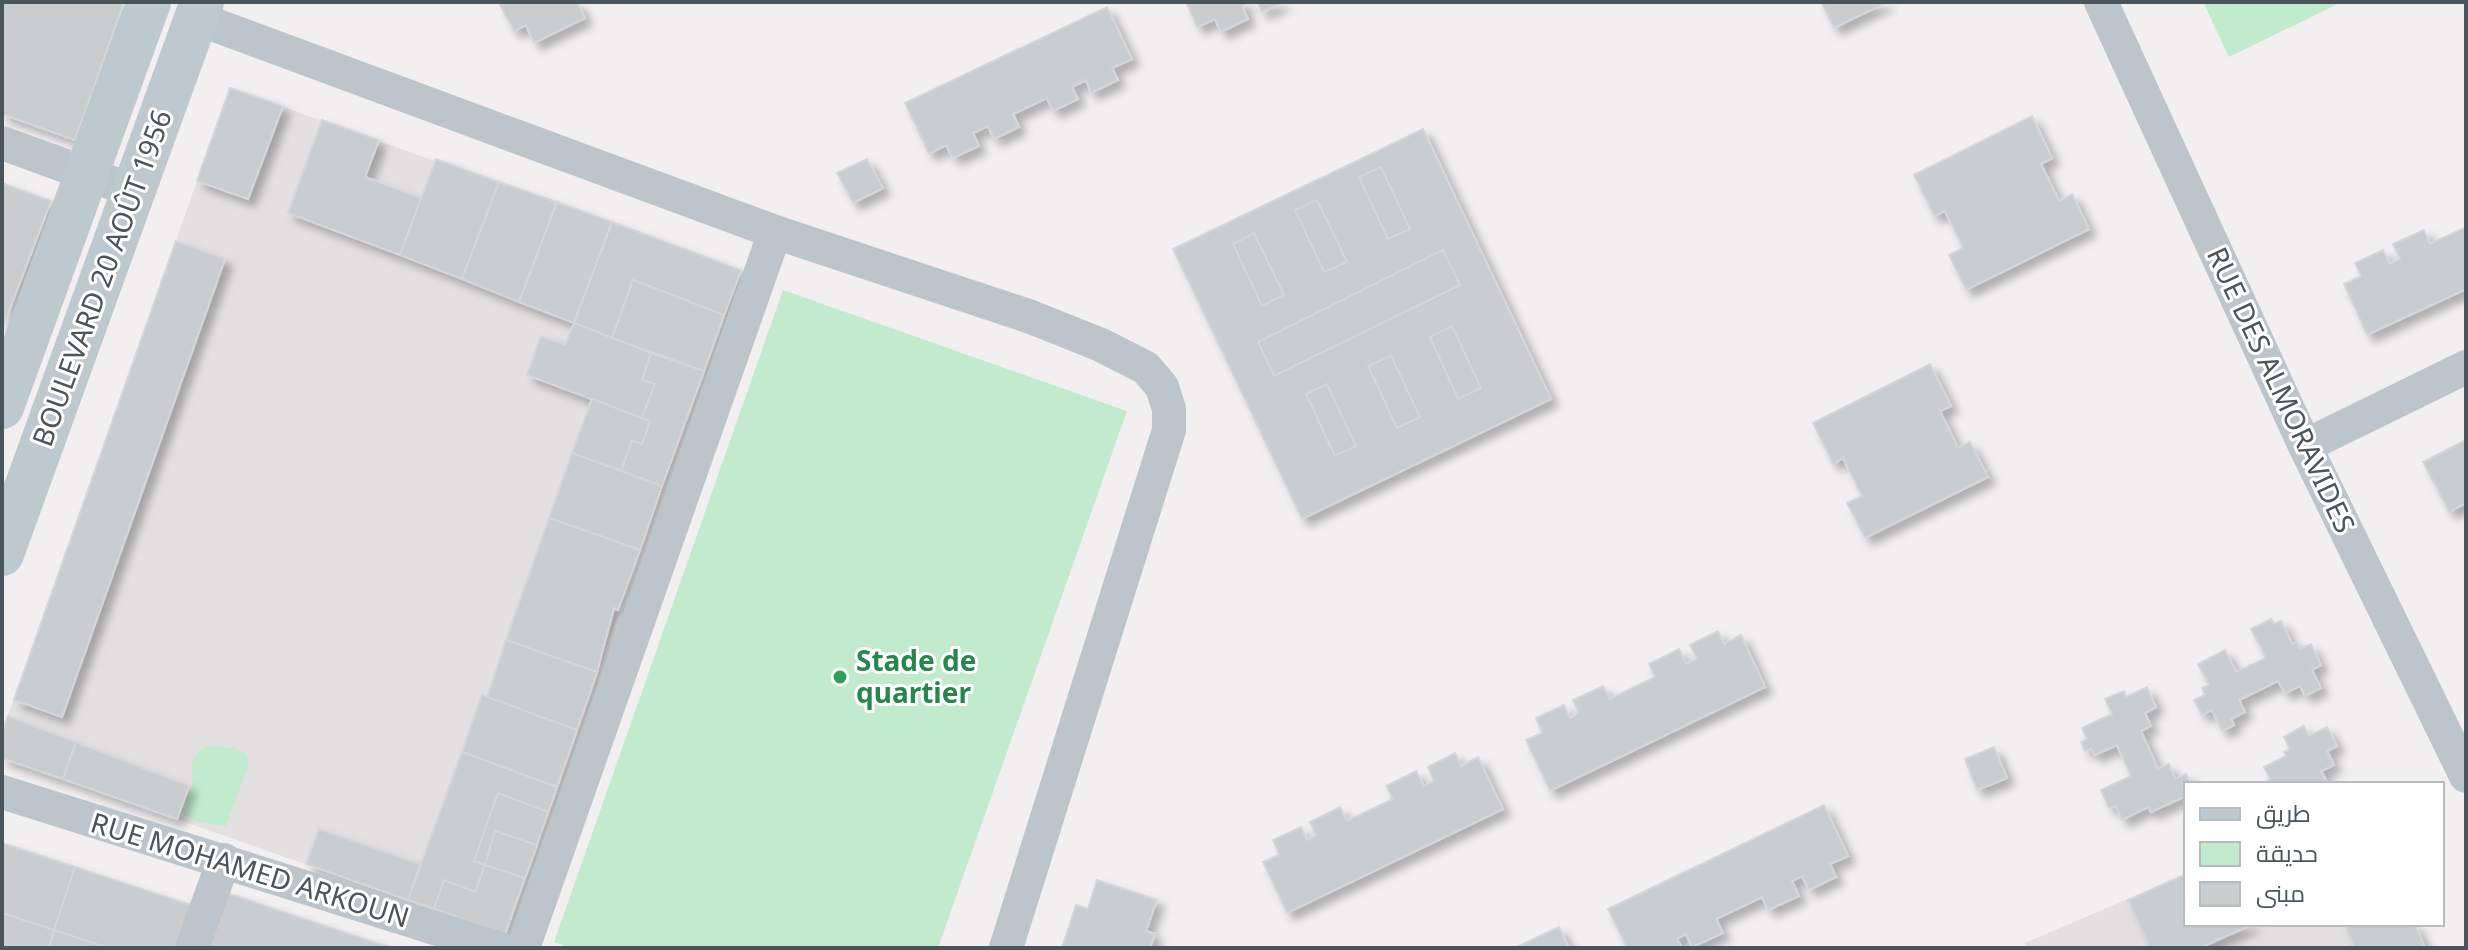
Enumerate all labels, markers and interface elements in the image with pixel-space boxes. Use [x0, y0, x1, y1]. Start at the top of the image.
street label: BOULEVARD 20 AOÛT 1956 [22, 104, 180, 451]
street label: RUE DES ALMORAVIDES [2199, 241, 2365, 539]
place label: Stade de quartier [856, 641, 976, 711]
marker: Stade de quartier [831, 668, 849, 686]
legend [2184, 782, 2444, 926]
text: طريق [2256, 796, 2311, 829]
street label: RUE MOHAMED ARKOUN [86, 802, 414, 936]
text: حديقة [2256, 836, 2318, 869]
text: مبنى [2256, 876, 2305, 909]

